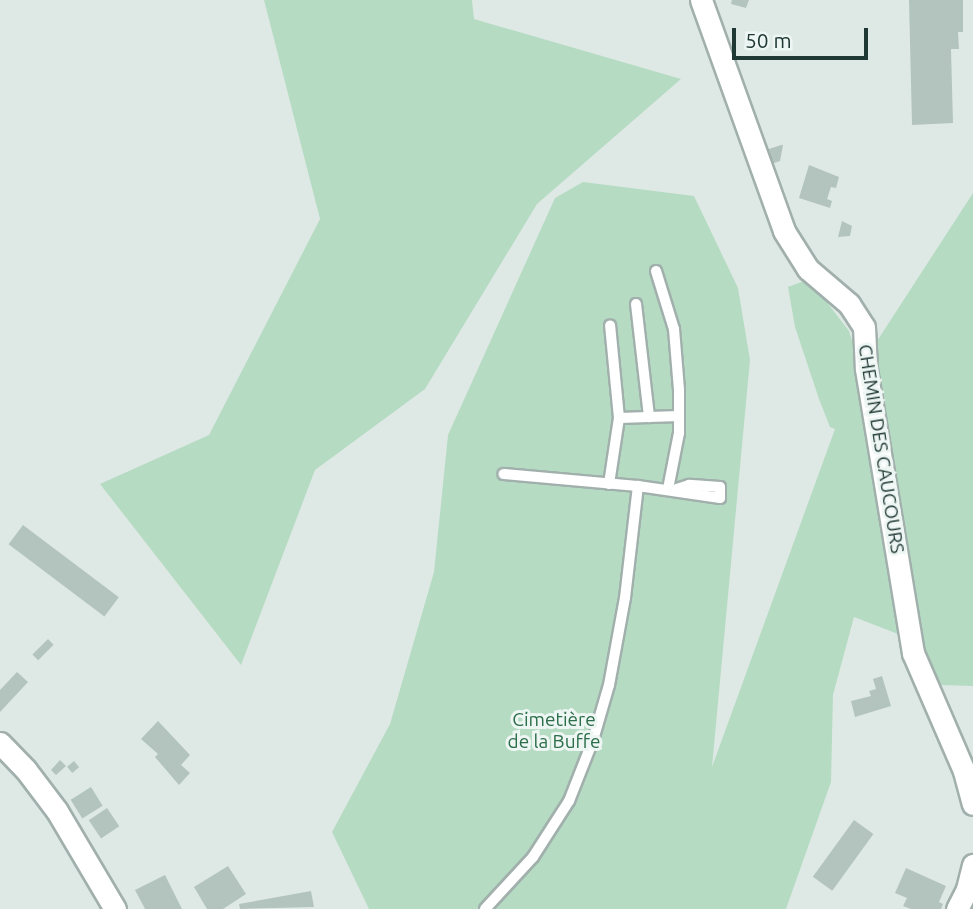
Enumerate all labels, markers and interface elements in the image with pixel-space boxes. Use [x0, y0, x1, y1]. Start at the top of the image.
scale bar [735, 14, 872, 58]
text: 50 m [745, 28, 792, 52]
street label: CHEMIN DES CAUCOURS [853, 343, 909, 555]
park label: Cimetière de la Buffe [508, 709, 600, 753]

